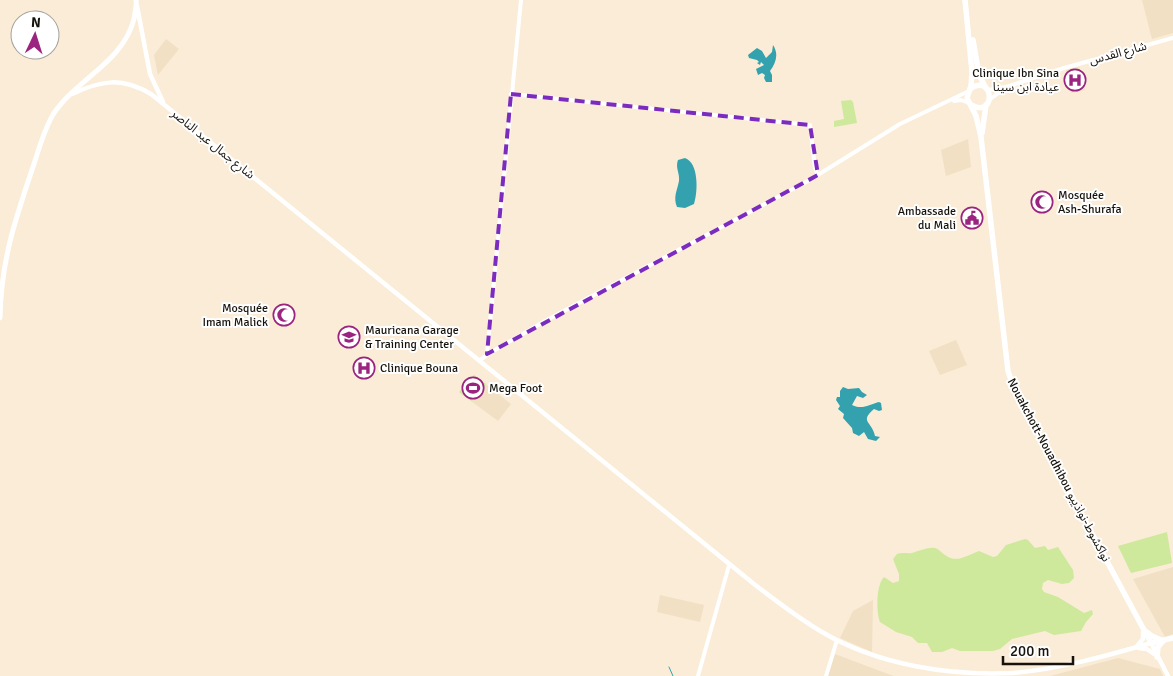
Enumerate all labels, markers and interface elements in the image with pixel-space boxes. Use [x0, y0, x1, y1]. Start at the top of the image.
north arrow [10, 10, 60, 60]
text: N [30, 14, 41, 31]
street label: شارع القدس [1088, 39, 1149, 69]
place label: Clinique Ibn Sina عيادة ابن سينا [972, 66, 1059, 95]
hospital icon: Clinique Ibn Sina عيادة ابن سينا [1063, 68, 1087, 92]
street label: شارع جمال عبد الناصر [167, 106, 257, 183]
place label: Mosquée Ash-Shurafa [1058, 188, 1122, 217]
mosque icon: Mosquée Ash-Shurafa [1030, 190, 1054, 214]
place label: Ambassade du Mali [898, 204, 956, 233]
public building icon: Ambassade du Mali [960, 206, 984, 230]
place label: Mosquée Imam Malick [202, 301, 268, 330]
mosque icon: Mosquée Imam Malick [272, 303, 296, 327]
place label: Mauricana Garage & Training Center [365, 323, 459, 352]
school or university icon: Mauricana Garage & Training Center [337, 325, 361, 349]
hospital icon: Clinique Bouna [352, 356, 376, 380]
place label: Clinique Bouna [380, 361, 458, 376]
sports icon: Mega Foot [461, 376, 485, 400]
street label: Nouakchott-Nouadhibou نواكشوط-نواذيبو [1004, 376, 1113, 565]
place label: Mega Foot [489, 381, 542, 396]
scale bar [1003, 634, 1073, 666]
text: 200 m [1010, 642, 1050, 660]

